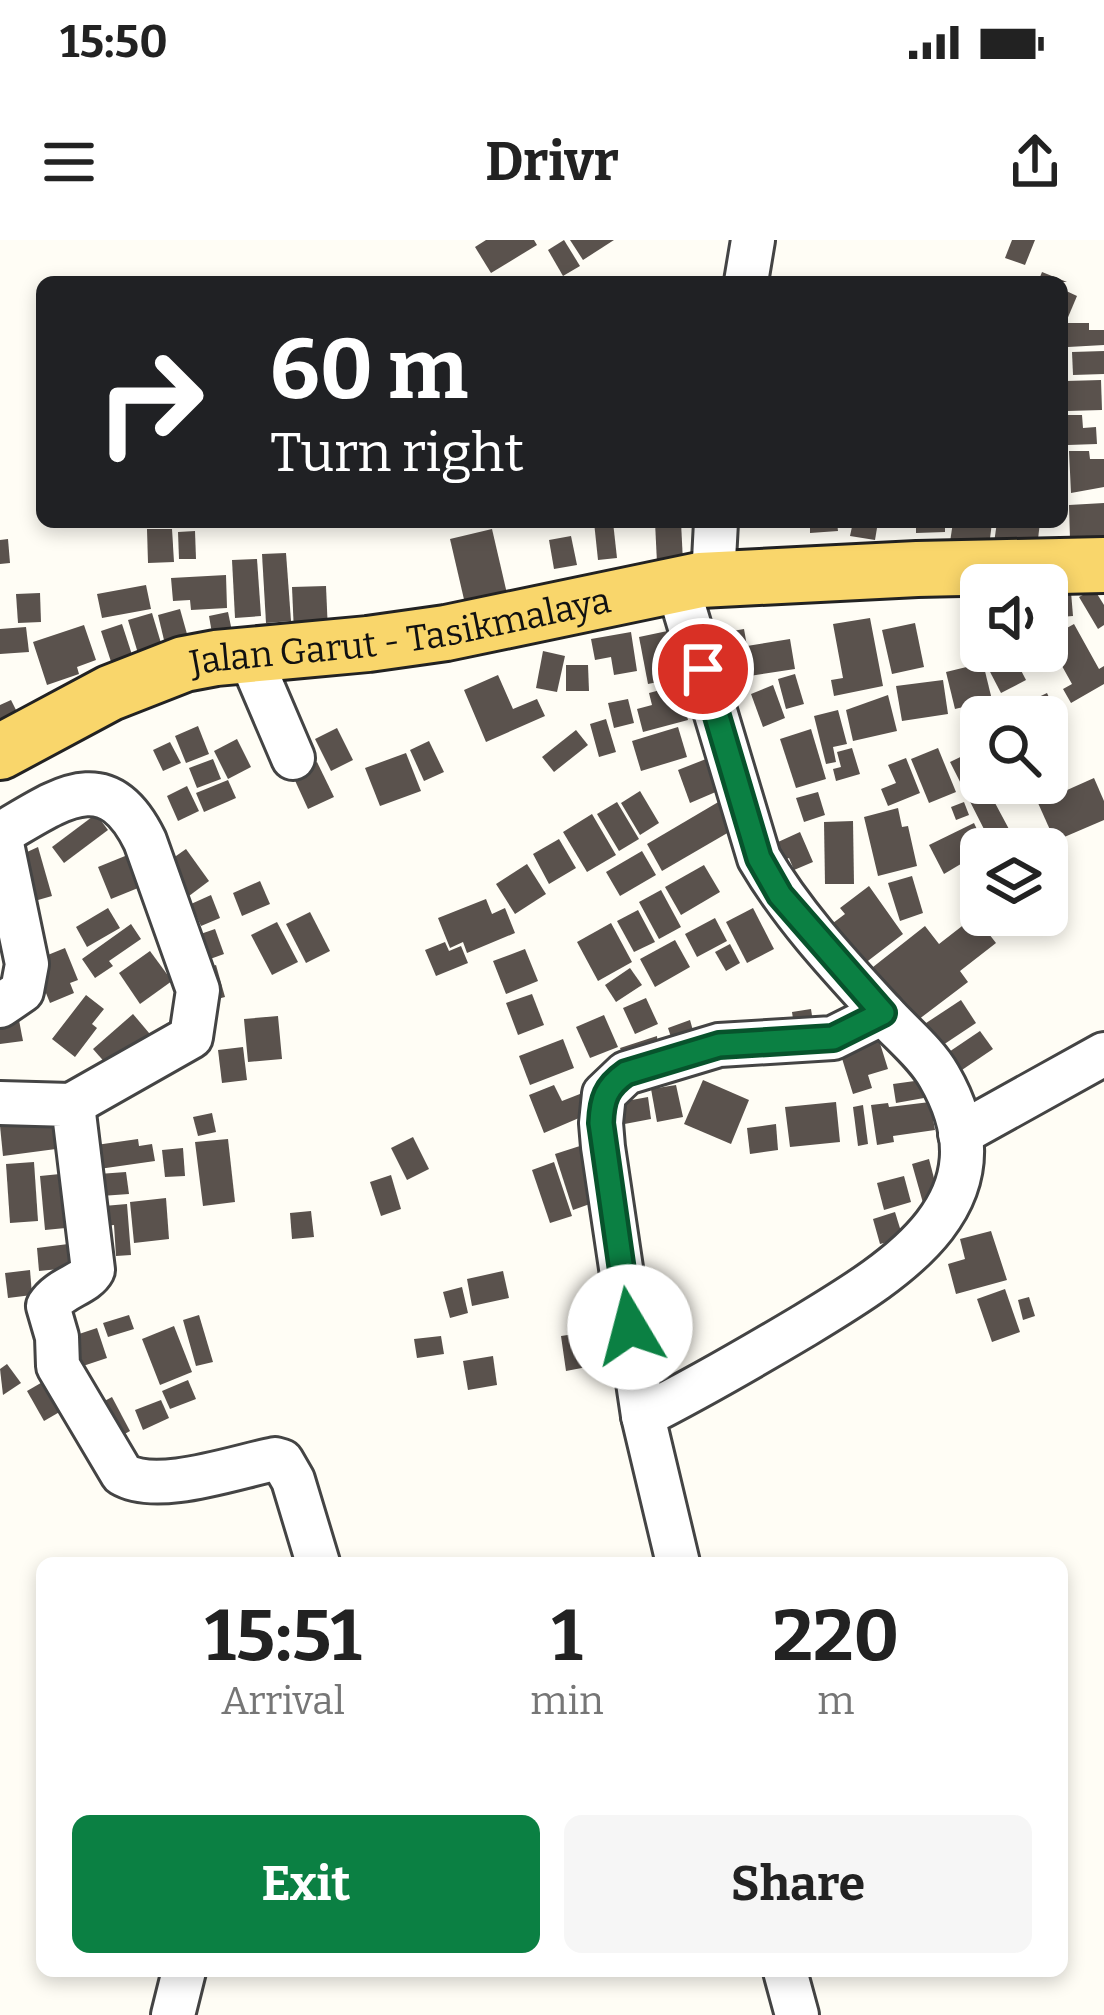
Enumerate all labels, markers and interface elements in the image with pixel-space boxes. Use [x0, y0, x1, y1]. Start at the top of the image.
text: 15:50 [60, 15, 168, 69]
icon: menu [36, 129, 102, 195]
icon: share [1002, 129, 1068, 195]
text: Drivr [485, 130, 619, 194]
text: 60 m [270, 319, 468, 420]
icon: right [72, 324, 228, 480]
text: Turn right [270, 421, 524, 485]
map controls [960, 564, 1068, 936]
button: sound [960, 564, 1068, 672]
street label: Jalan Garut - Tasikmalaya [185, 578, 615, 686]
pin [652, 618, 754, 720]
icon: arrive [670, 636, 736, 702]
button: search [960, 696, 1068, 804]
button: layers [960, 828, 1068, 936]
position arrow [567, 1264, 693, 1390]
text: 15:51 [205, 1593, 362, 1679]
text: 1 [551, 1593, 583, 1679]
text: 220 [772, 1593, 899, 1679]
text: Arrival [221, 1678, 345, 1724]
text: min [530, 1678, 604, 1724]
text: m [817, 1678, 854, 1724]
button: Exit [72, 1815, 540, 1953]
button: Share [564, 1815, 1032, 1953]

